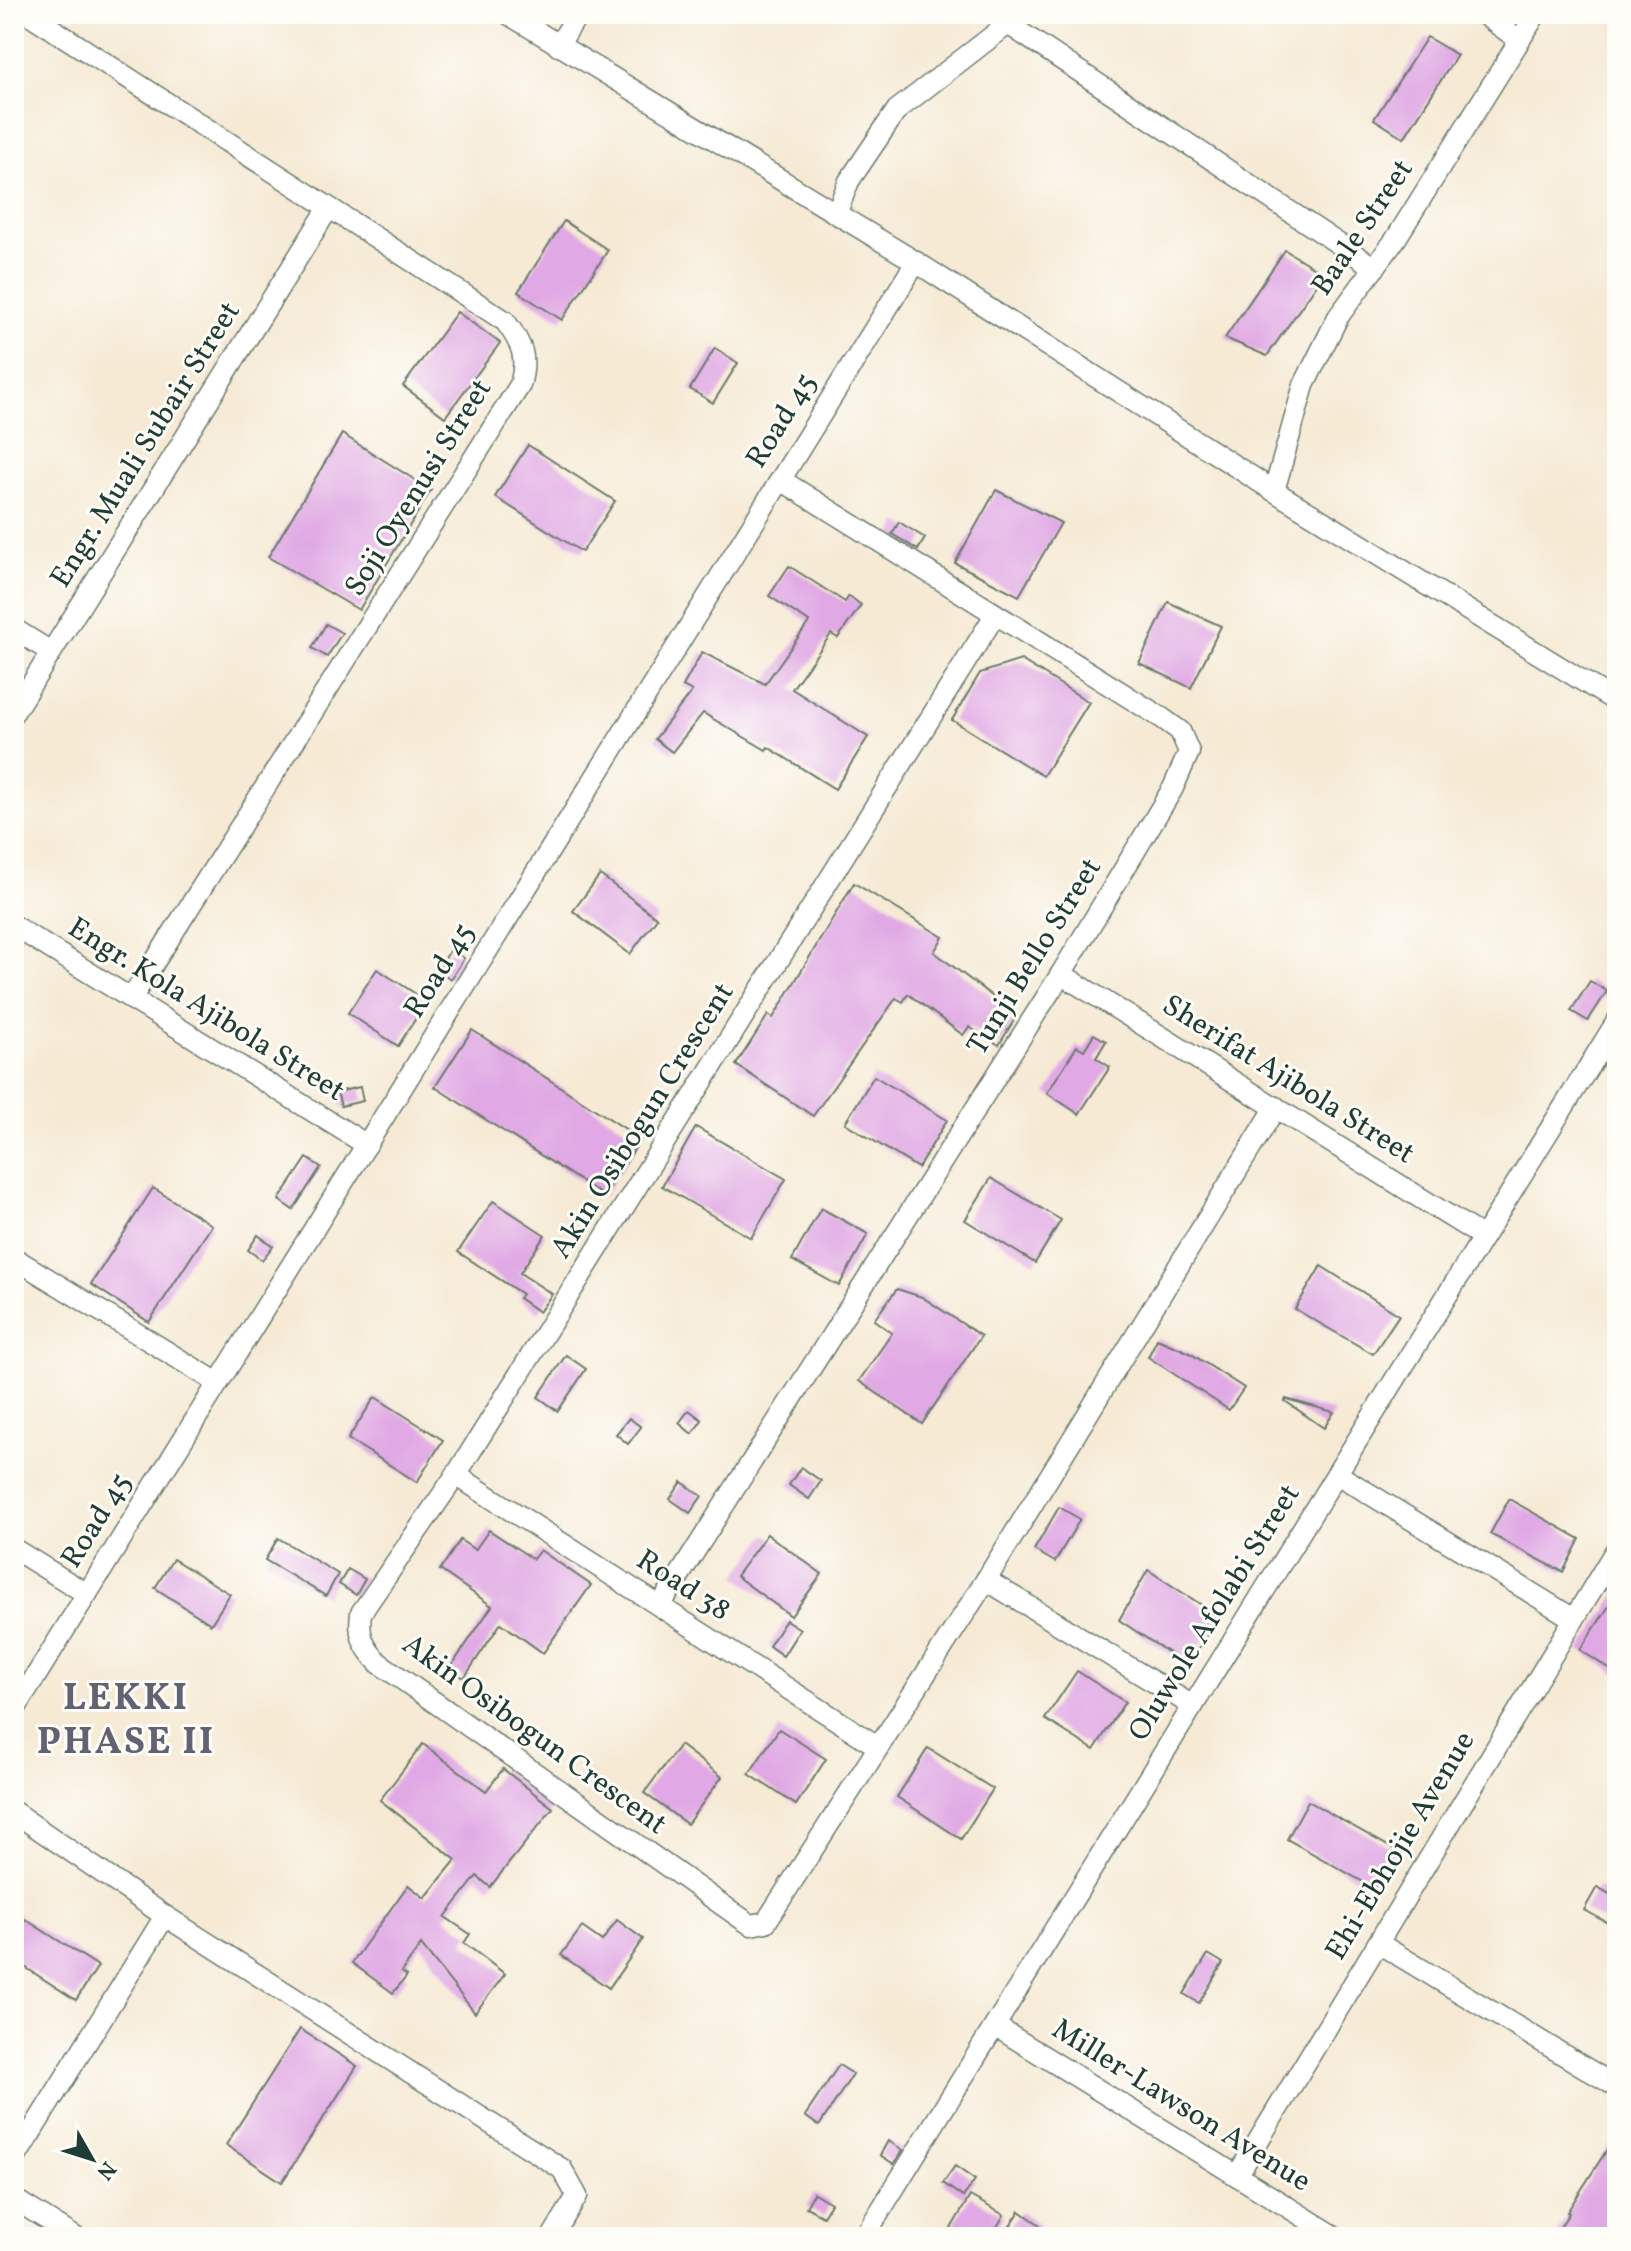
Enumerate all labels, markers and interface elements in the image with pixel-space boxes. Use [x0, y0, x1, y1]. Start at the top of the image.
street label: Baale Street [1302, 151, 1424, 305]
street label: Engr. Muali Subair Street [41, 294, 251, 596]
street label: Road 45 [736, 365, 828, 477]
street label: Soji Oyenusi Street [335, 371, 503, 605]
street label: Tunji Bello Street [957, 850, 1113, 1064]
street label: Engr. Kola Ajibola Street [59, 908, 353, 1112]
street label: Road 45 [394, 915, 486, 1027]
street label: Akin Osibogun Crescent [541, 975, 745, 1267]
street label: Sherifat Ajibola Street [1154, 985, 1422, 1175]
street label: Road 45 [51, 1465, 143, 1577]
street label: Oluwole Afolabi Street [1119, 1476, 1311, 1750]
street label: Road 38 [628, 1540, 738, 1632]
street label: Akin Osibogun Crescent [393, 1625, 675, 1845]
district label: LEKKI PHASE II [37, 1673, 215, 1770]
street label: Ehi-Ebhojie Avenue [1316, 1724, 1486, 1968]
street label: Miller-Lawson Avenue [1043, 2009, 1319, 2203]
north arrow [52, 2119, 132, 2199]
text: N [89, 2154, 123, 2186]

